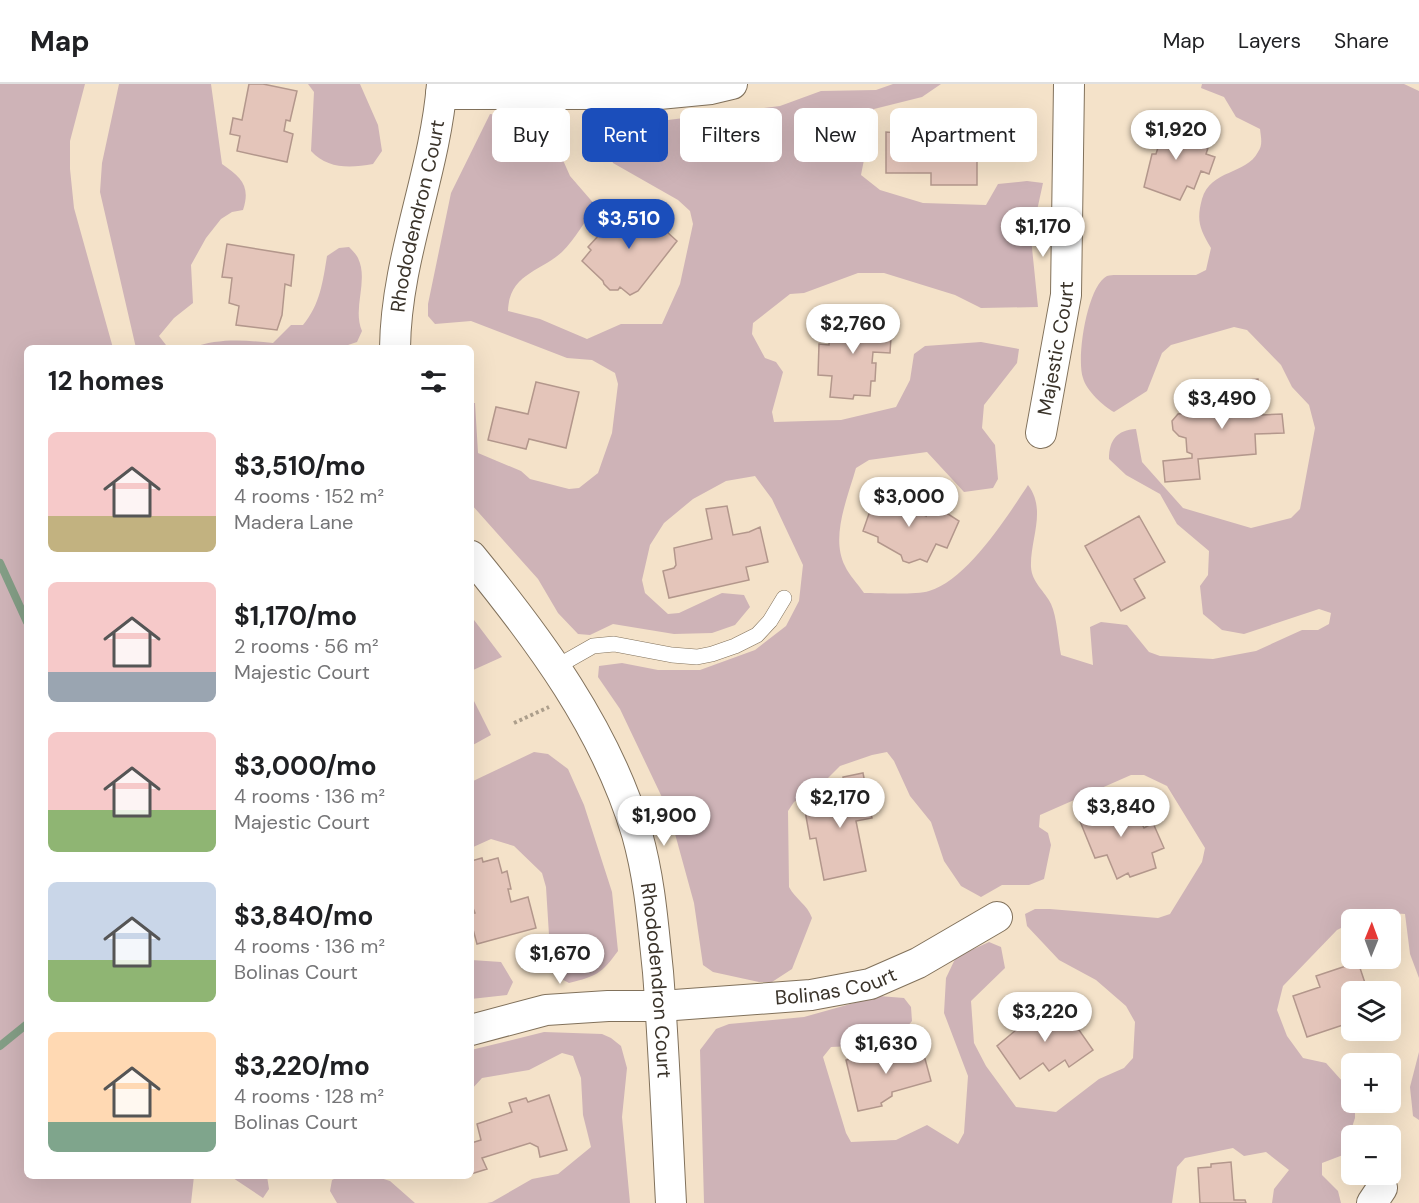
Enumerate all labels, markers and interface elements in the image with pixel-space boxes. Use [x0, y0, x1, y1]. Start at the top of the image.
text: Map [30, 23, 90, 60]
text: Map [1163, 27, 1205, 55]
text: Layers [1238, 27, 1301, 55]
text: Share [1334, 27, 1389, 55]
chip: Buy [492, 108, 570, 162]
chip: Rent [582, 108, 668, 162]
chip: Filters [680, 108, 782, 162]
chip: New [794, 108, 878, 162]
chip: Apartment [890, 108, 1037, 162]
pin: $1,920 [1127, 110, 1225, 161]
text: $1,920 [1145, 116, 1207, 142]
street label: Rhododendron Court [384, 118, 450, 314]
pin: $3,510 [580, 199, 678, 250]
text: $3,510 [598, 205, 660, 231]
pin: $1,170 [994, 207, 1092, 258]
text: $1,170 [1015, 213, 1071, 239]
street label: Majestic Court [1031, 281, 1079, 418]
pin: $2,760 [804, 304, 902, 355]
text: $2,760 [820, 310, 886, 336]
text: 12 homes [48, 364, 164, 398]
icon: filters [417, 365, 450, 398]
pin: $3,490 [1173, 379, 1271, 430]
text: $3,490 [1188, 385, 1256, 411]
text: $3,510/mo [234, 449, 366, 483]
icon: home [96, 456, 168, 528]
pin: $3,000 [860, 477, 958, 528]
text: 4 rooms · 152 m² [234, 483, 384, 509]
text: $3,000 [873, 483, 945, 509]
text: Madera Lane [234, 509, 353, 535]
text: $1,170/mo [234, 599, 357, 633]
icon: home [96, 606, 168, 678]
text: 2 rooms · 56 m² [234, 633, 379, 659]
text: Majestic Court [234, 659, 370, 685]
text: $3,000/mo [234, 749, 377, 783]
icon: home [96, 756, 168, 828]
pin: $2,170 [791, 778, 889, 829]
text: 4 rooms · 136 m² [234, 783, 385, 809]
text: $2,170 [810, 784, 870, 810]
pin: $3,840 [1072, 787, 1170, 838]
text: $3,840 [1087, 793, 1155, 819]
pin: $1,900 [615, 796, 713, 847]
text: $1,900 [631, 802, 697, 828]
text: Majestic Court [234, 809, 370, 835]
street label: Rhododendron Court [635, 881, 678, 1079]
text: $3,840/mo [234, 899, 373, 933]
icon: home [96, 906, 168, 978]
north arrow [1341, 909, 1401, 969]
map controls [1341, 909, 1401, 1185]
text: 4 rooms · 136 m² [234, 933, 385, 959]
pin: $1,670 [511, 934, 609, 985]
text: $1,670 [529, 940, 591, 966]
text: Bolinas Court [234, 959, 358, 985]
street label: Bolinas Court [774, 961, 901, 1011]
button: layers [1341, 981, 1401, 1041]
pin: $3,220 [996, 992, 1094, 1043]
text: $3,220 [1012, 998, 1078, 1024]
pin: $1,630 [837, 1024, 935, 1075]
text: $1,630 [854, 1030, 918, 1056]
text: $3,220/mo [234, 1049, 370, 1083]
button: + [1341, 1053, 1401, 1113]
icon: home [96, 1056, 168, 1128]
text: 4 rooms · 128 m² [234, 1083, 384, 1109]
text: Bolinas Court [234, 1109, 358, 1135]
button: − [1341, 1125, 1401, 1185]

